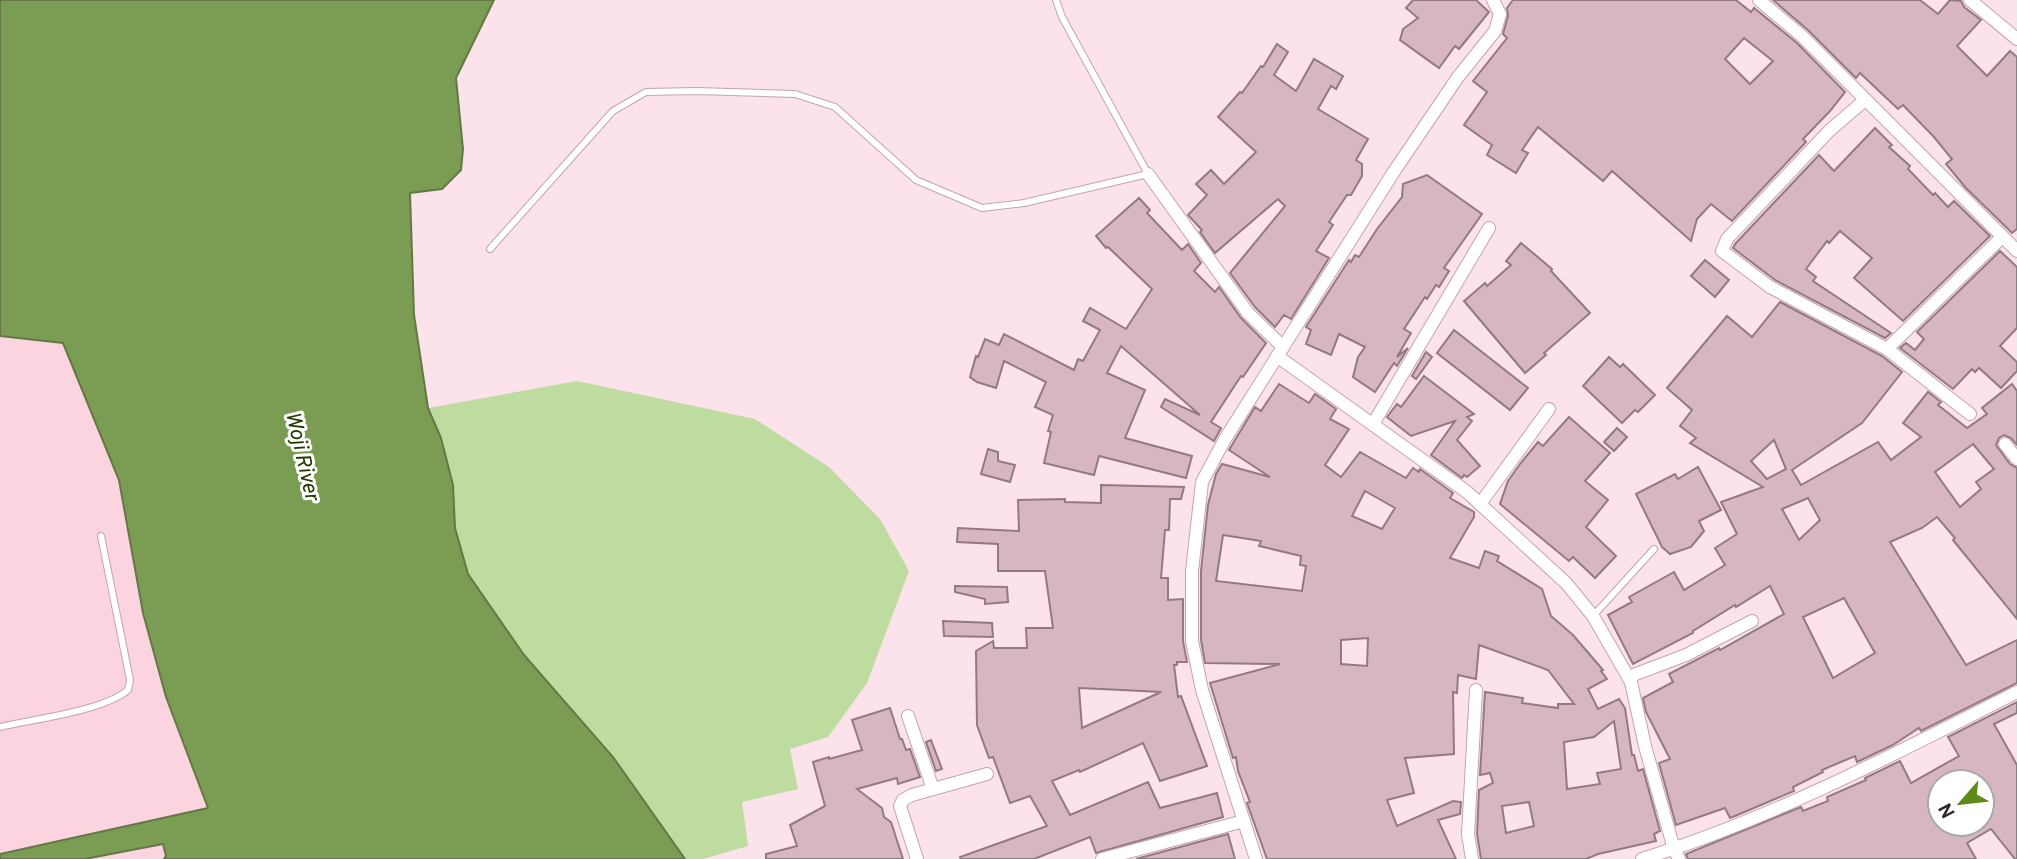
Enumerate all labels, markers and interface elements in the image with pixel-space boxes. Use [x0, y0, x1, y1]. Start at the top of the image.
water label: Woji River [278, 409, 325, 505]
north arrow [1926, 768, 1996, 838]
text: N [1934, 798, 1962, 822]

